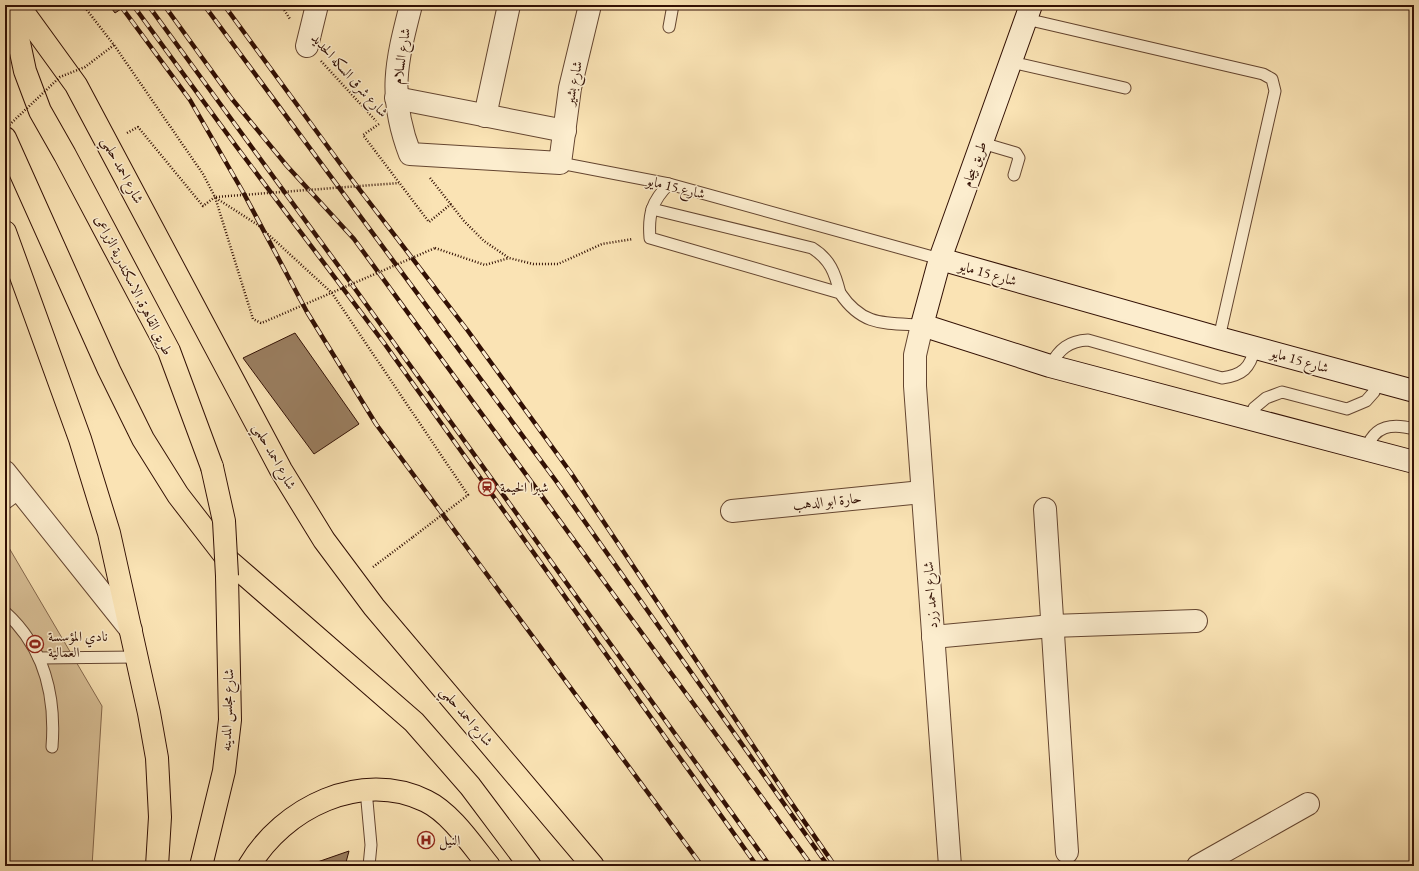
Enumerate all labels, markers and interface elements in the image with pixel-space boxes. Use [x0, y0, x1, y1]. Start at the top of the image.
street label: شارع السلام [388, 27, 418, 86]
street label: شارع شرق السكه الحديد [305, 29, 393, 123]
street label: شارع بشير [560, 59, 589, 109]
street label: شارع احمد حلمي [94, 134, 148, 208]
street label: طريق بيجام [957, 139, 994, 191]
street label: شارع 15 مايو [642, 171, 707, 206]
street label: طريق القاهرة, الاسكندرية الزراعى [91, 212, 177, 358]
street label: شارع 15 مايو [954, 256, 1019, 293]
street label: شارع 15 مايو [1266, 343, 1331, 380]
street label: شارع احمد حلمي [246, 420, 301, 494]
station icon: شبرا الخيمة [477, 477, 497, 497]
place label: شبرا الخيمة [500, 478, 549, 496]
street label: حارة ابو الدهب [792, 488, 862, 515]
street label: شارع احمد زرد [919, 561, 944, 629]
place label: نادي المؤسسة العمالية [48, 627, 108, 661]
sports icon: نادي المؤسسة العمالية [25, 634, 45, 654]
street label: شارع مجلس المدينه [217, 668, 240, 752]
street label: شارع احمد حلمي [434, 682, 497, 752]
hospital icon: النيل [416, 830, 436, 850]
place label: النيل [439, 831, 460, 851]

